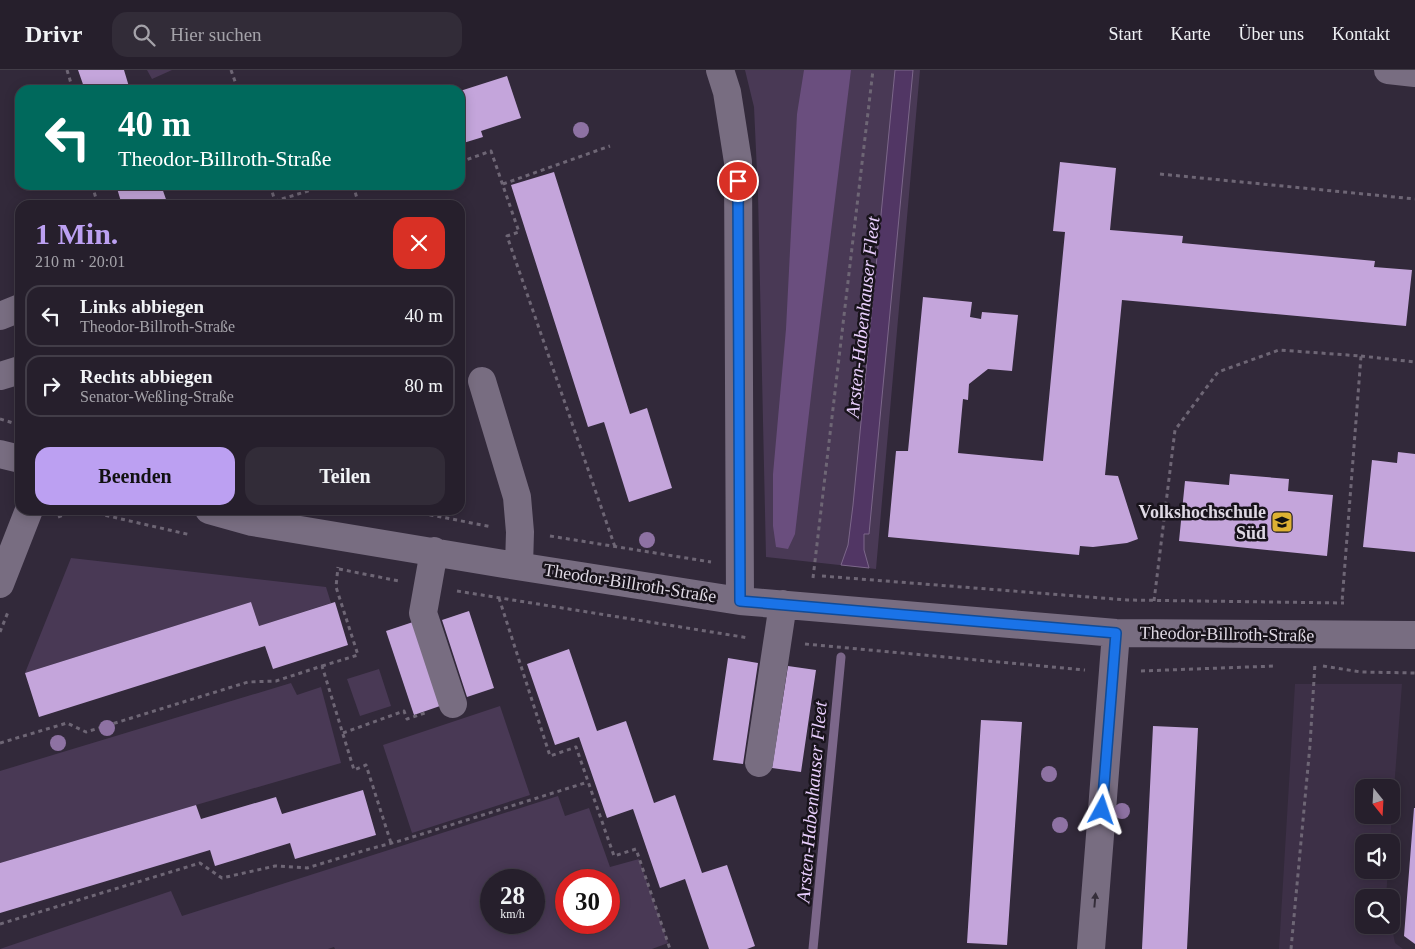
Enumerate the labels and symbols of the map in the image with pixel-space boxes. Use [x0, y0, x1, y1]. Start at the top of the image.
pin [717, 160, 759, 202]
water label: Arsten-Habenhauser Fleet [841, 215, 884, 421]
place label: Volkshochschule Süd [1139, 502, 1266, 543]
school or university icon: Volkshochschule Süd [1270, 510, 1294, 534]
street label: Theodor-Billroth-Straße [542, 559, 718, 607]
street label: Theodor-Billroth-Straße [1140, 622, 1314, 646]
water label: Arsten-Habenhauser Fleet [792, 700, 831, 906]
north arrow [1355, 779, 1400, 824]
position arrow [1075, 783, 1127, 835]
speed limit sign: 30 [555, 869, 620, 934]
one-way arrow [1091, 892, 1099, 908]

